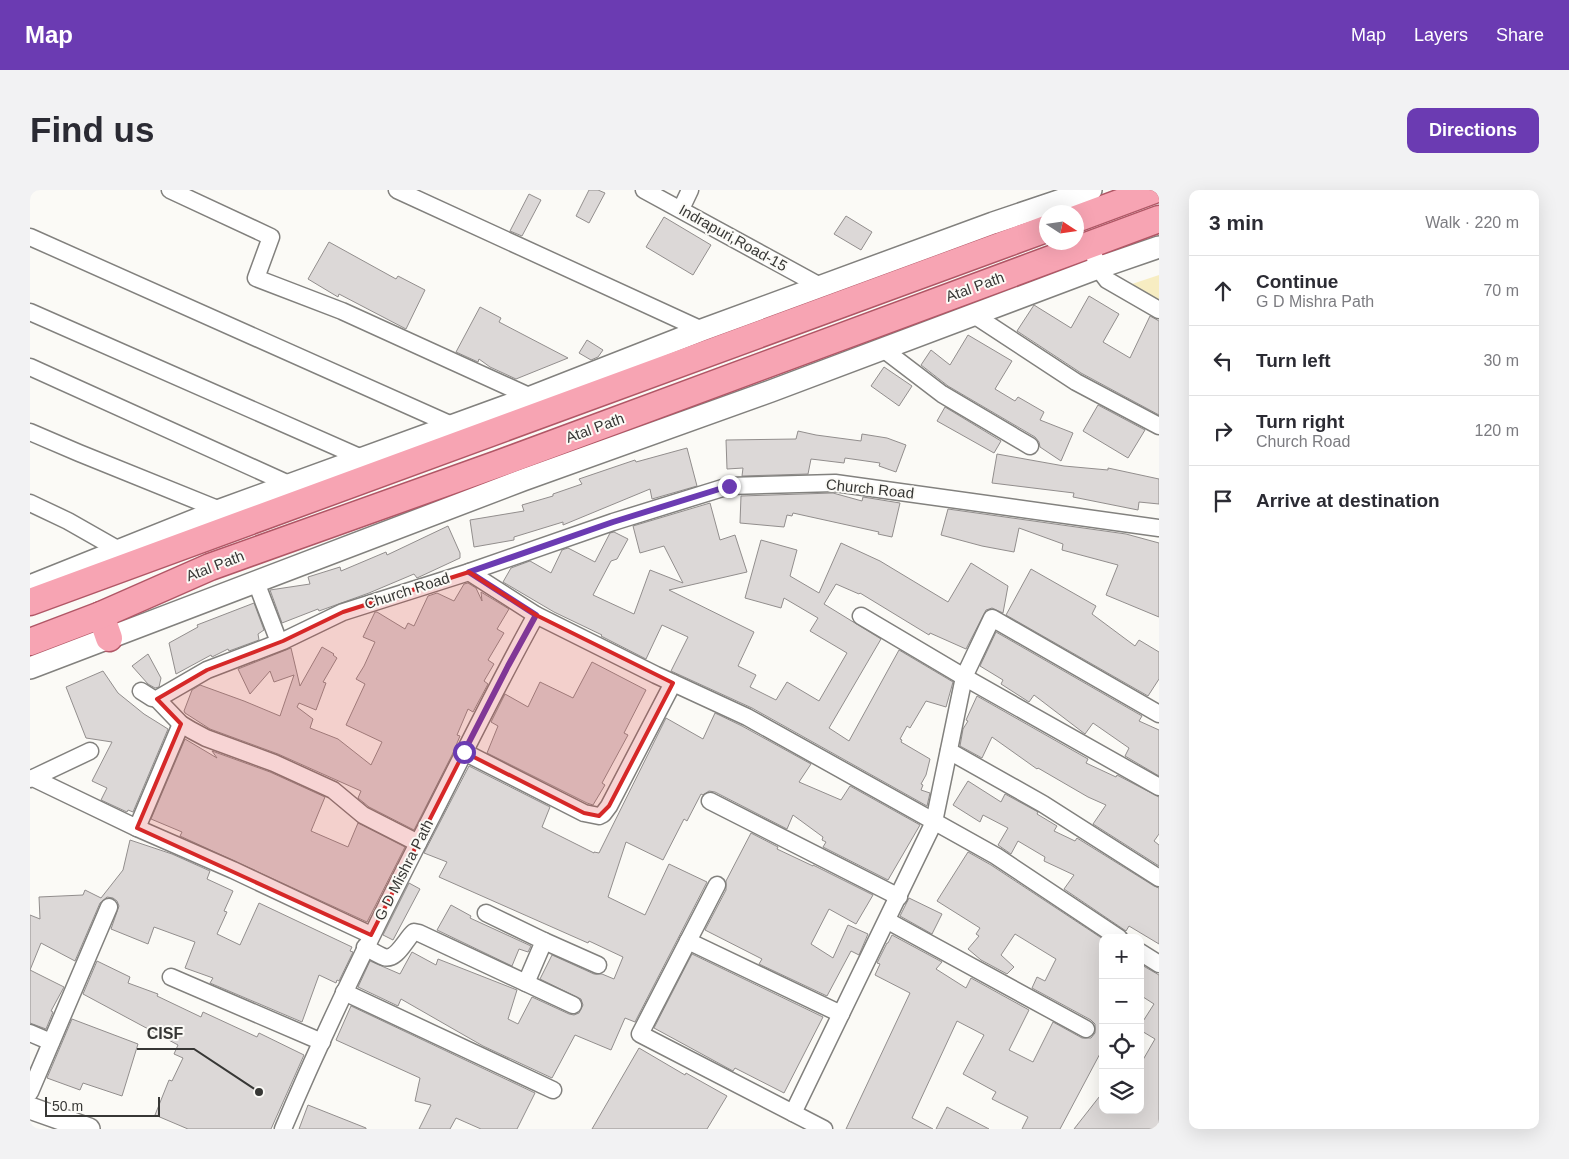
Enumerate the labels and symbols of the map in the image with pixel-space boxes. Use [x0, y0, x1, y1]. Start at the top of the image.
street label: Indrapuri,Road-15 [676, 201, 790, 274]
north arrow [1039, 205, 1084, 250]
street label: Atal Path [943, 268, 1006, 305]
street label: Atal Path [563, 409, 626, 446]
route end [718, 475, 741, 498]
street label: Church Road [825, 475, 915, 502]
street label: Atal Path [183, 547, 246, 584]
street label: Church Road [362, 569, 452, 612]
route start [453, 741, 476, 764]
street label: G D Mishra Path [371, 817, 436, 923]
callout: CISF [137, 1018, 194, 1049]
text: CISF [147, 1025, 183, 1042]
scale bar [45, 1094, 160, 1117]

